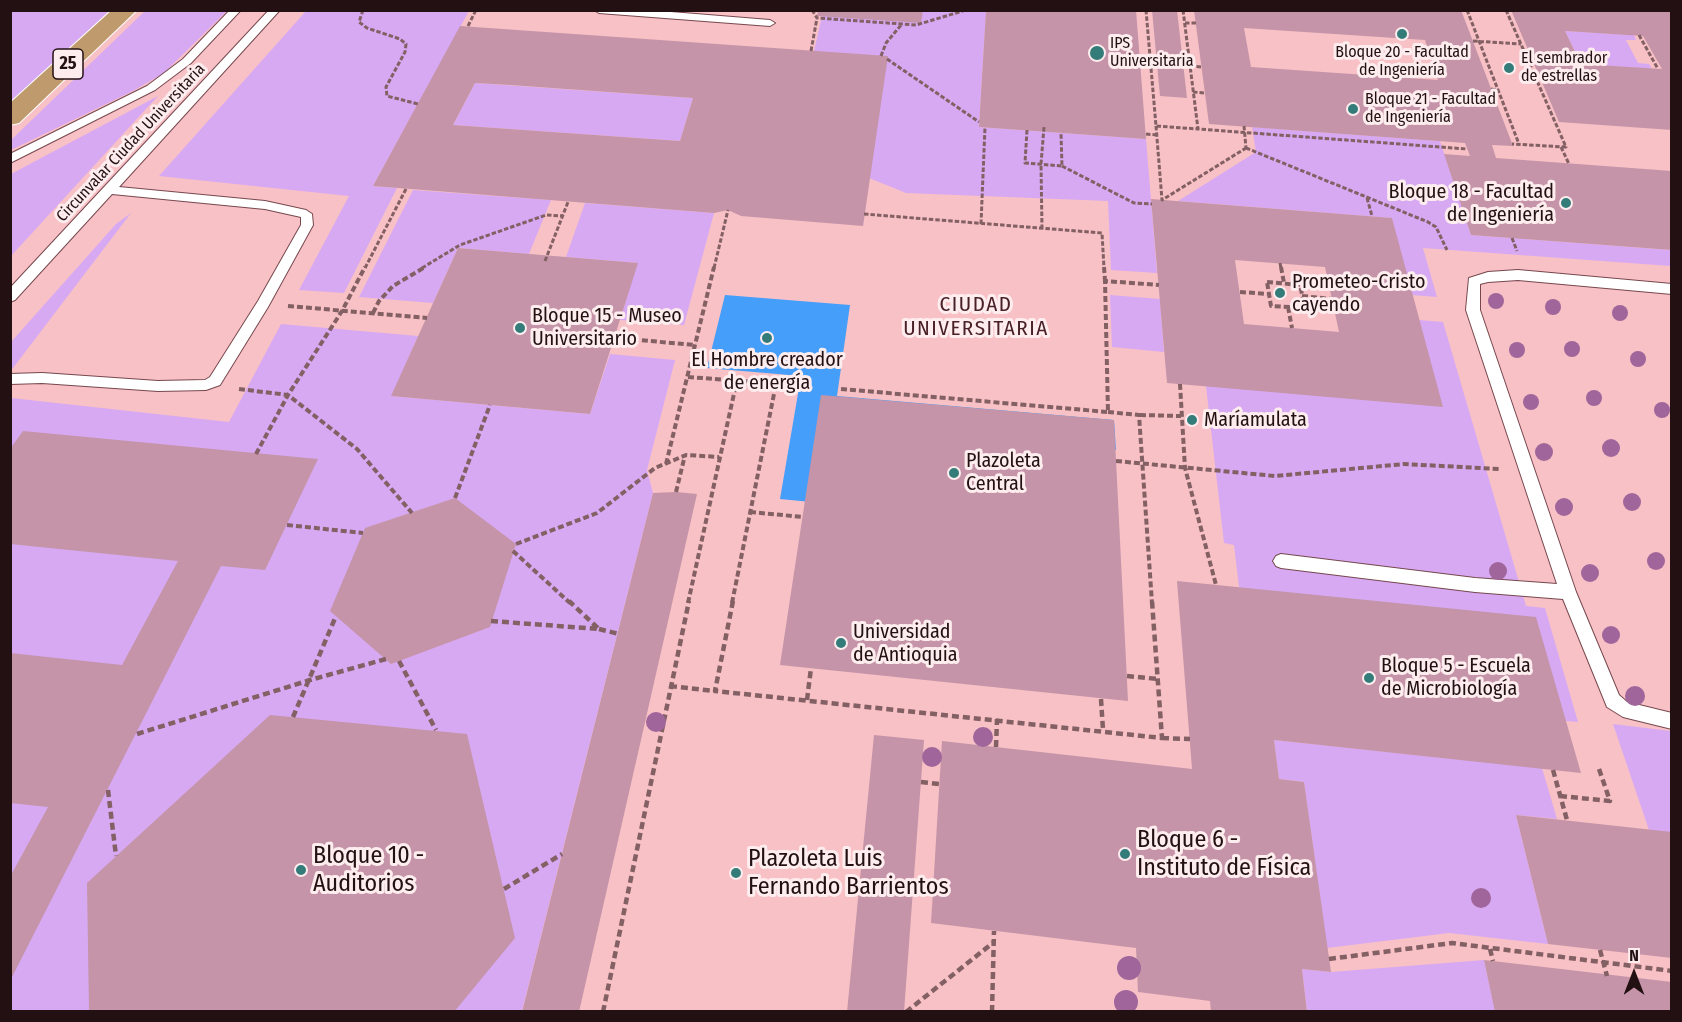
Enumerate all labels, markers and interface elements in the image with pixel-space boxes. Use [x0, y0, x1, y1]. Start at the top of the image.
marker: Bloque 20 - Facultad de Ingeniería [1395, 27, 1409, 41]
place label: IPS Universitaria [1110, 34, 1193, 72]
place label: Bloque 20 - Facultad de Ingeniería [1335, 43, 1469, 81]
marker: IPS Universitaria [1088, 44, 1106, 62]
road number: 25 [53, 49, 83, 79]
place label: El sembrador de estrellas [1521, 49, 1607, 87]
street label: Circunvalar Ciudad Universitaria [53, 60, 209, 226]
marker: El sembrador de estrellas [1502, 61, 1516, 75]
place label: Bloque 21 - Facultad de Ingeniería [1365, 90, 1496, 128]
marker: Bloque 21 - Facultad de Ingeniería [1346, 102, 1360, 116]
place label: Bloque 18 - Facultad de Ingeniería [1389, 180, 1554, 227]
marker: Bloque 18 - Facultad de Ingeniería [1559, 196, 1573, 210]
place label: Prometeo-Cristo cayendo [1292, 270, 1425, 317]
marker: Prometeo-Cristo cayendo [1273, 286, 1287, 300]
district label: CIUDAD UNIVERSITARIA [903, 292, 1049, 342]
place label: Bloque 15 - Museo Universitario [532, 304, 682, 351]
marker: Bloque 15 - Museo Universitario [513, 321, 527, 335]
marker: El Hombre creador de energía [760, 331, 774, 345]
place label: El Hombre creador de energía [691, 348, 843, 395]
place label: Maríamulata [1204, 408, 1307, 432]
marker: Maríamulata [1185, 413, 1199, 427]
place label: Plazoleta Central [966, 449, 1041, 496]
marker: Plazoleta Central [947, 466, 961, 480]
place label: Universidad de Antioquia [853, 620, 957, 667]
marker: Universidad de Antioquia [834, 636, 848, 650]
place label: Bloque 5 - Escuela de Microbiología [1381, 654, 1531, 701]
marker: Bloque 5 - Escuela de Microbiología [1362, 671, 1376, 685]
place label: Bloque 6 - Instituto de Física [1137, 826, 1311, 882]
place label: Bloque 10 - Auditorios [313, 842, 424, 898]
place label: Plazoleta Luis Fernando Barrientos [748, 845, 949, 901]
marker: Bloque 6 - Instituto de Física [1118, 847, 1132, 861]
marker: Bloque 10 - Auditorios [294, 863, 308, 877]
marker: Plazoleta Luis Fernando Barrientos [729, 866, 743, 880]
north arrow [1604, 944, 1664, 1004]
text: N [1629, 946, 1639, 965]

